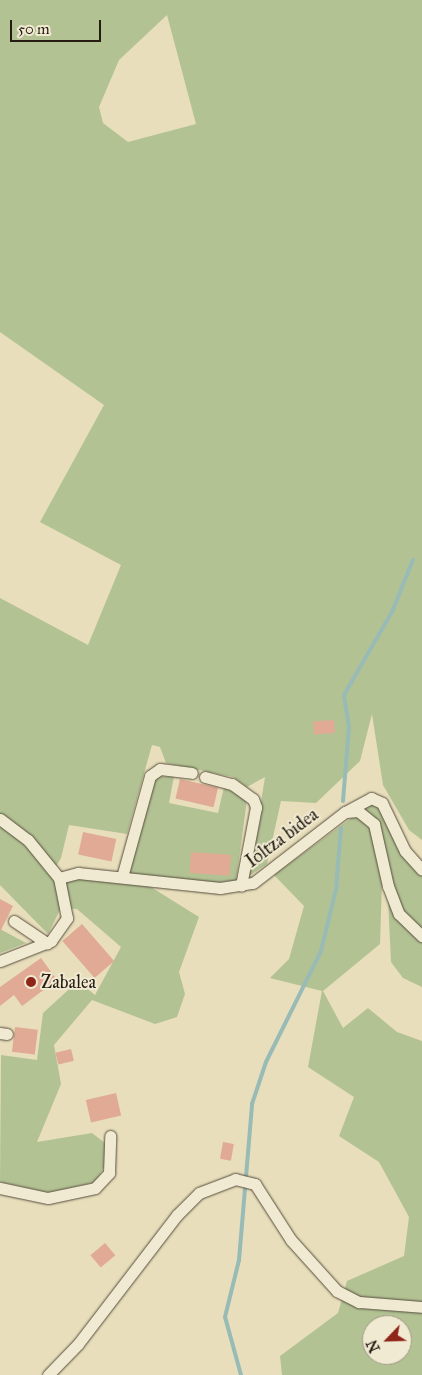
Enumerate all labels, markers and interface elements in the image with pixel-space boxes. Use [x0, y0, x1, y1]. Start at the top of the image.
scale bar [12, 10, 104, 42]
text: 50 m [18, 20, 50, 38]
street label: Ioltza bidea [242, 804, 322, 872]
place label: Zabalea [41, 971, 96, 993]
marker: Zabalea [25, 976, 37, 988]
north arrow [362, 1315, 412, 1365]
text: N [364, 1337, 384, 1355]

